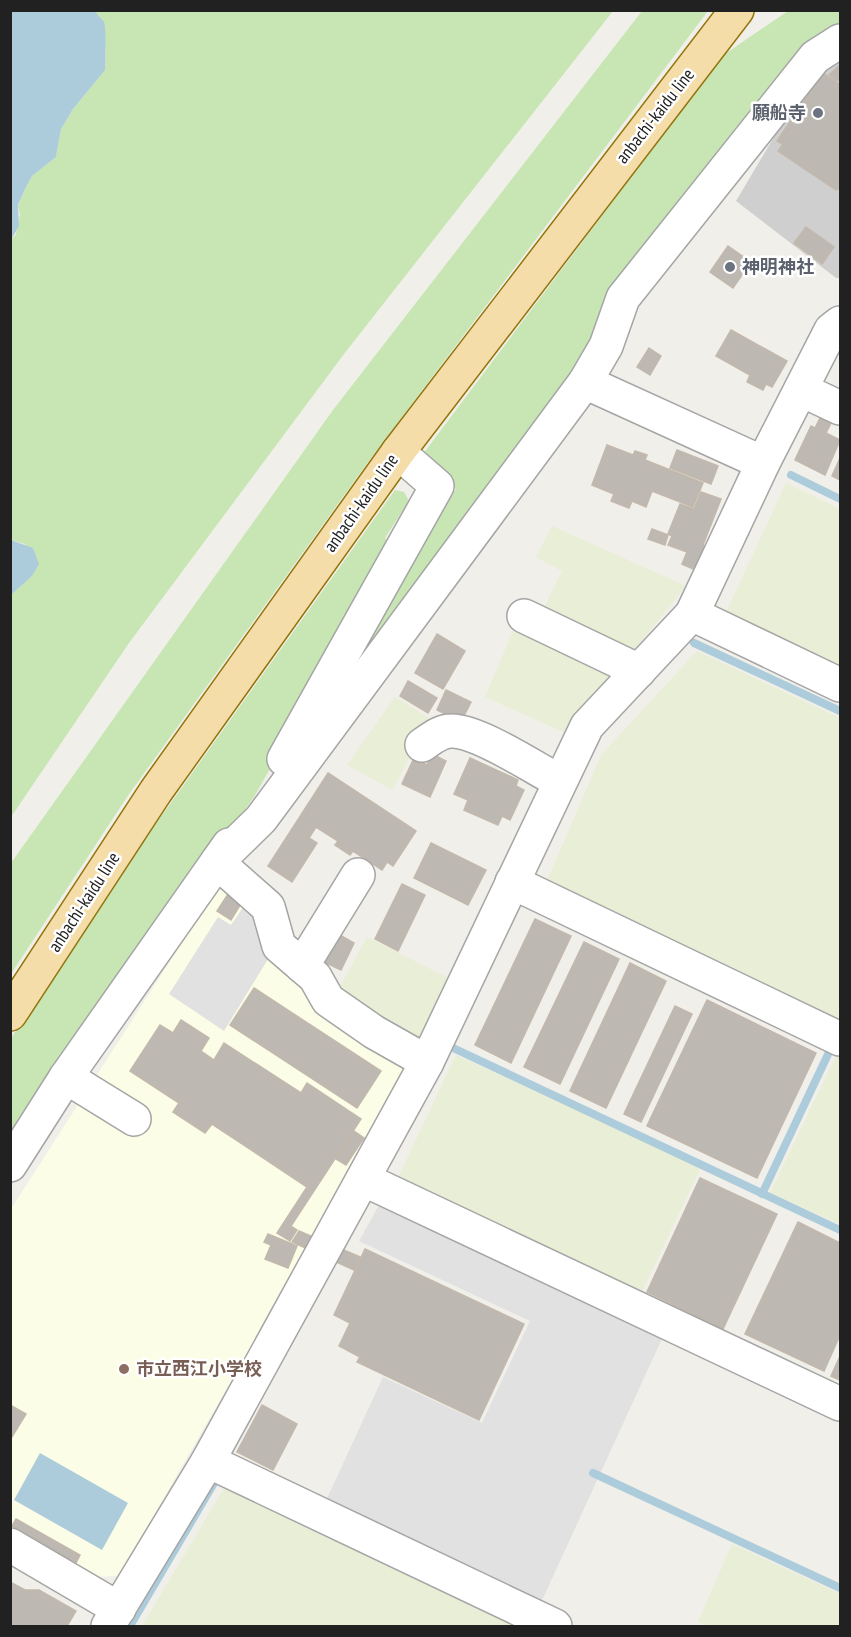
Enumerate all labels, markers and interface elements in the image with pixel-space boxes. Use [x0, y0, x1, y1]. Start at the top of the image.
street label: anbachi-kaidu line [610, 63, 699, 168]
place label: 願船寺 [752, 101, 806, 124]
marker: 願船寺 [811, 106, 825, 120]
place label: 神明神社 [742, 255, 814, 278]
marker: 神明神社 [723, 260, 737, 274]
street label: anbachi-kaidu line [318, 449, 403, 556]
street label: anbachi-kaidu line [43, 847, 124, 956]
place label: 市立西江小学校 [136, 1357, 262, 1380]
marker: 市立西江小学校 [117, 1362, 131, 1376]

